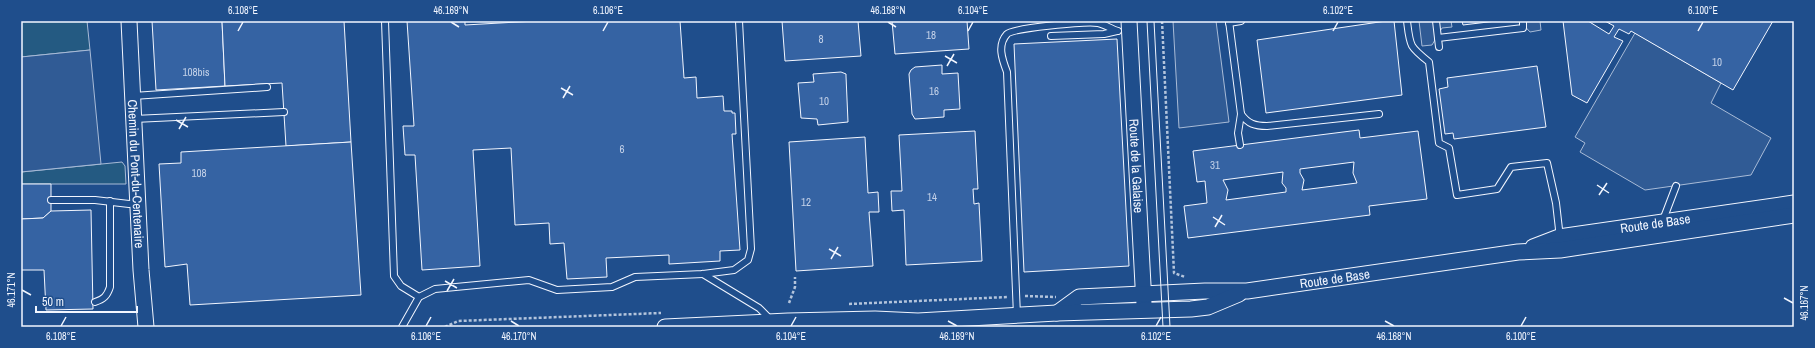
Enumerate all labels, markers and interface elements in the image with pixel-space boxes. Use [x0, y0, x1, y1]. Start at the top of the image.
text: 6.108°E [228, 4, 258, 17]
text: 46.169°N [434, 4, 469, 17]
text: 6.106°E [593, 4, 623, 17]
text: 46.168°N [871, 4, 906, 17]
text: 6.104°E [958, 4, 988, 17]
text: 6.102°E [1323, 4, 1353, 17]
text: 6.100°E [1688, 4, 1718, 17]
house number: 18 [926, 28, 936, 42]
house number: 8 [818, 32, 824, 46]
house number: 10 [1712, 55, 1722, 69]
house number: 108bis [182, 65, 210, 79]
house number: 16 [929, 84, 939, 98]
house number: 10 [819, 94, 829, 108]
street label: Chemin du Pont-du-Centenaire [124, 99, 148, 249]
street label: Route de la Galaise [1125, 118, 1147, 213]
house number: 6 [619, 142, 625, 156]
house number: 31 [1210, 158, 1220, 172]
house number: 108 [191, 166, 207, 180]
house number: 14 [927, 190, 937, 204]
house number: 12 [801, 195, 811, 209]
street label: Route de Base [1619, 210, 1691, 237]
street label: Route de Base [1299, 265, 1371, 292]
text: 46.171°N [5, 272, 18, 308]
text: 46.167°N [1798, 285, 1811, 321]
scale bar [36, 288, 137, 314]
text: 50 m [42, 294, 64, 310]
text: 6.108°E [46, 330, 76, 343]
text: 6.106°E [411, 330, 441, 343]
text: 46.170°N [502, 330, 537, 343]
text: 6.104°E [776, 330, 806, 343]
text: 46.169°N [940, 330, 975, 343]
text: 6.102°E [1141, 330, 1171, 343]
text: 46.168°N [1377, 330, 1412, 343]
text: 6.100°E [1506, 330, 1536, 343]

